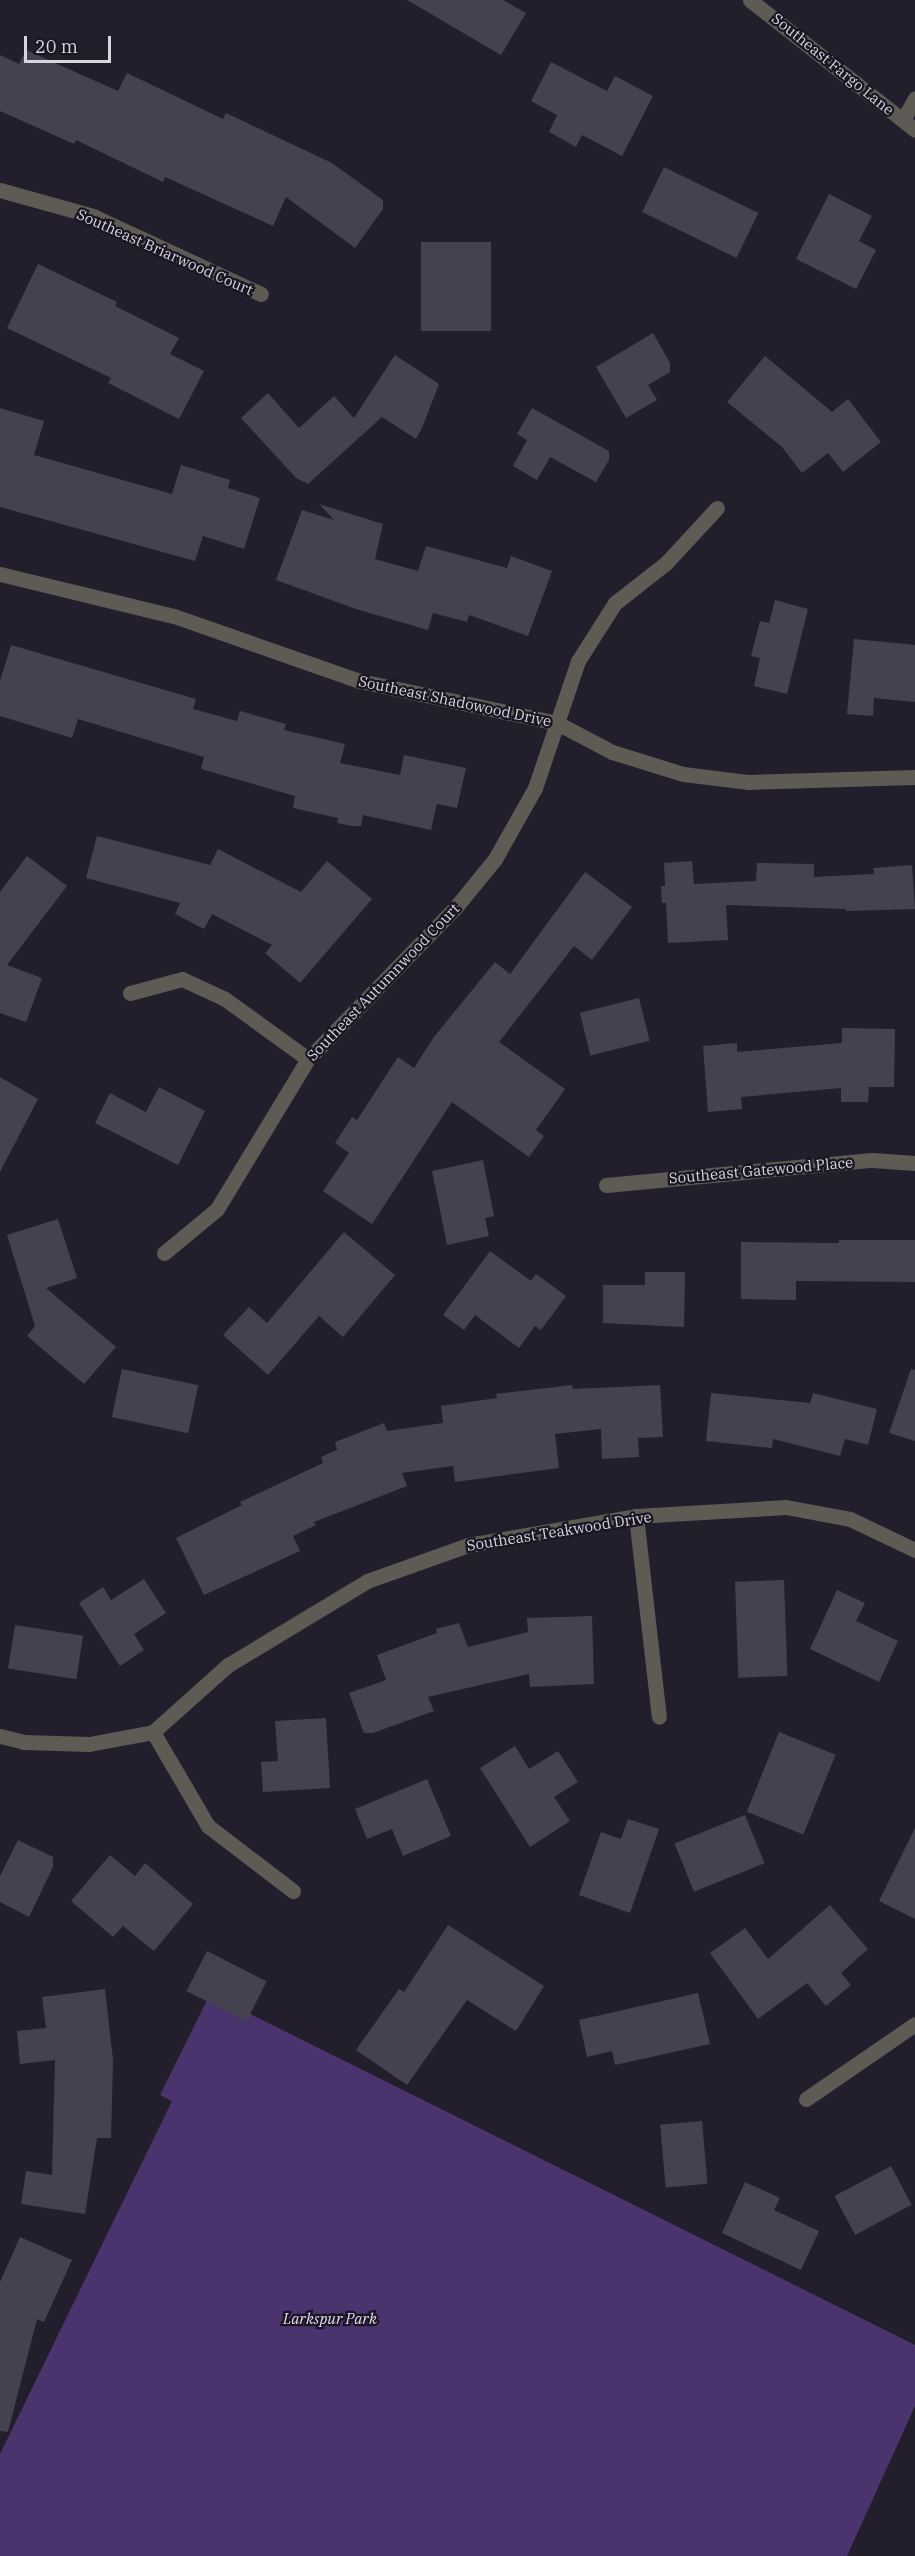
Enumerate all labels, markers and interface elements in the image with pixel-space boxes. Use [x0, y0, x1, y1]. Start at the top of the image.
street label: Southeast Fargo Lane [768, 9, 898, 119]
scale bar [27, 24, 114, 62]
text: 20 m [35, 35, 78, 58]
street label: Southeast Briarwood Court [74, 205, 256, 299]
street label: Southeast Shadowood Drive [357, 672, 553, 730]
street label: Southeast Autumnwood Court [303, 900, 463, 1064]
street label: Southeast Gatewood Place [668, 1153, 854, 1187]
street label: Southeast Teakwood Drive [465, 1507, 653, 1555]
park label: Larkspur Park [283, 2310, 377, 2328]

